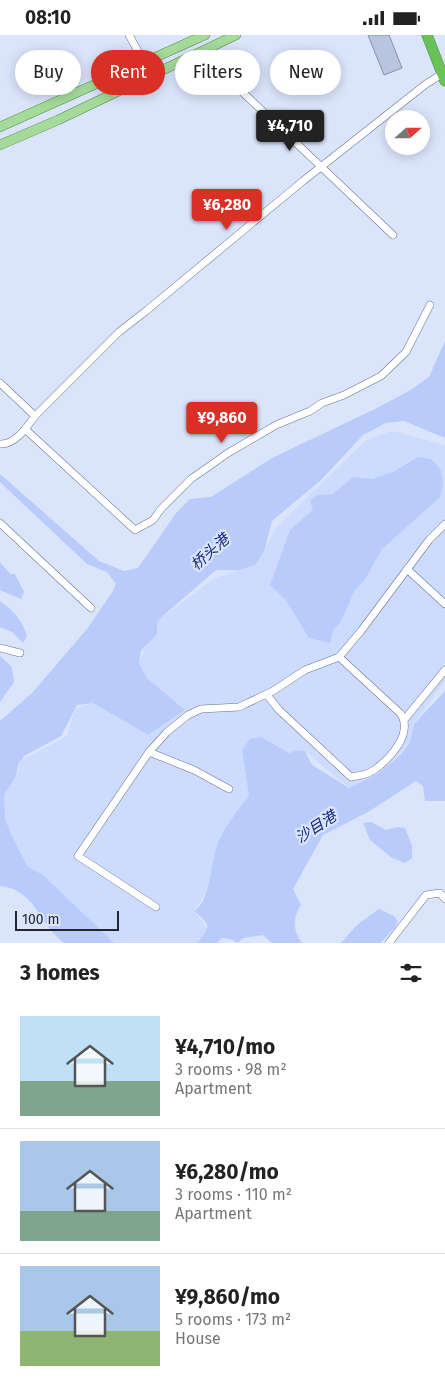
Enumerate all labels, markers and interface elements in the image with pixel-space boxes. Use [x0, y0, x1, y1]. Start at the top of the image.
text: 08:10 [25, 6, 71, 29]
chip: Buy [15, 50, 81, 95]
chip: Rent [91, 50, 165, 95]
chip: Filters [175, 50, 260, 95]
chip: New [270, 50, 341, 95]
pin: ¥4,710 [249, 109, 331, 152]
north arrow [385, 110, 430, 155]
map controls [385, 110, 430, 155]
text: ¥4,710 [267, 116, 313, 135]
pin: ¥6,280 [186, 189, 268, 231]
text: ¥6,280 [203, 195, 251, 214]
pin: ¥9,860 [181, 401, 263, 444]
text: ¥9,860 [197, 408, 247, 427]
water label: 桥头港 [187, 529, 234, 574]
water label: 沙目港 [292, 806, 341, 847]
scale bar [15, 908, 119, 931]
text: 100 m [22, 911, 59, 928]
icon: filters [397, 959, 425, 987]
text: 3 homes [20, 960, 100, 986]
text: ¥4,710/mo [175, 1034, 275, 1060]
icon: home [60, 1036, 120, 1096]
text: 3 rooms · 98 m² [175, 1060, 287, 1079]
text: Apartment [175, 1079, 252, 1098]
text: ¥6,280/mo [175, 1159, 279, 1185]
icon: home [60, 1161, 120, 1221]
text: 3 rooms · 110 m² [175, 1185, 292, 1204]
text: Apartment [175, 1204, 252, 1223]
text: ¥9,860/mo [175, 1284, 280, 1310]
icon: home [60, 1286, 120, 1346]
text: 5 rooms · 173 m² [175, 1310, 291, 1329]
text: House [175, 1329, 221, 1348]

